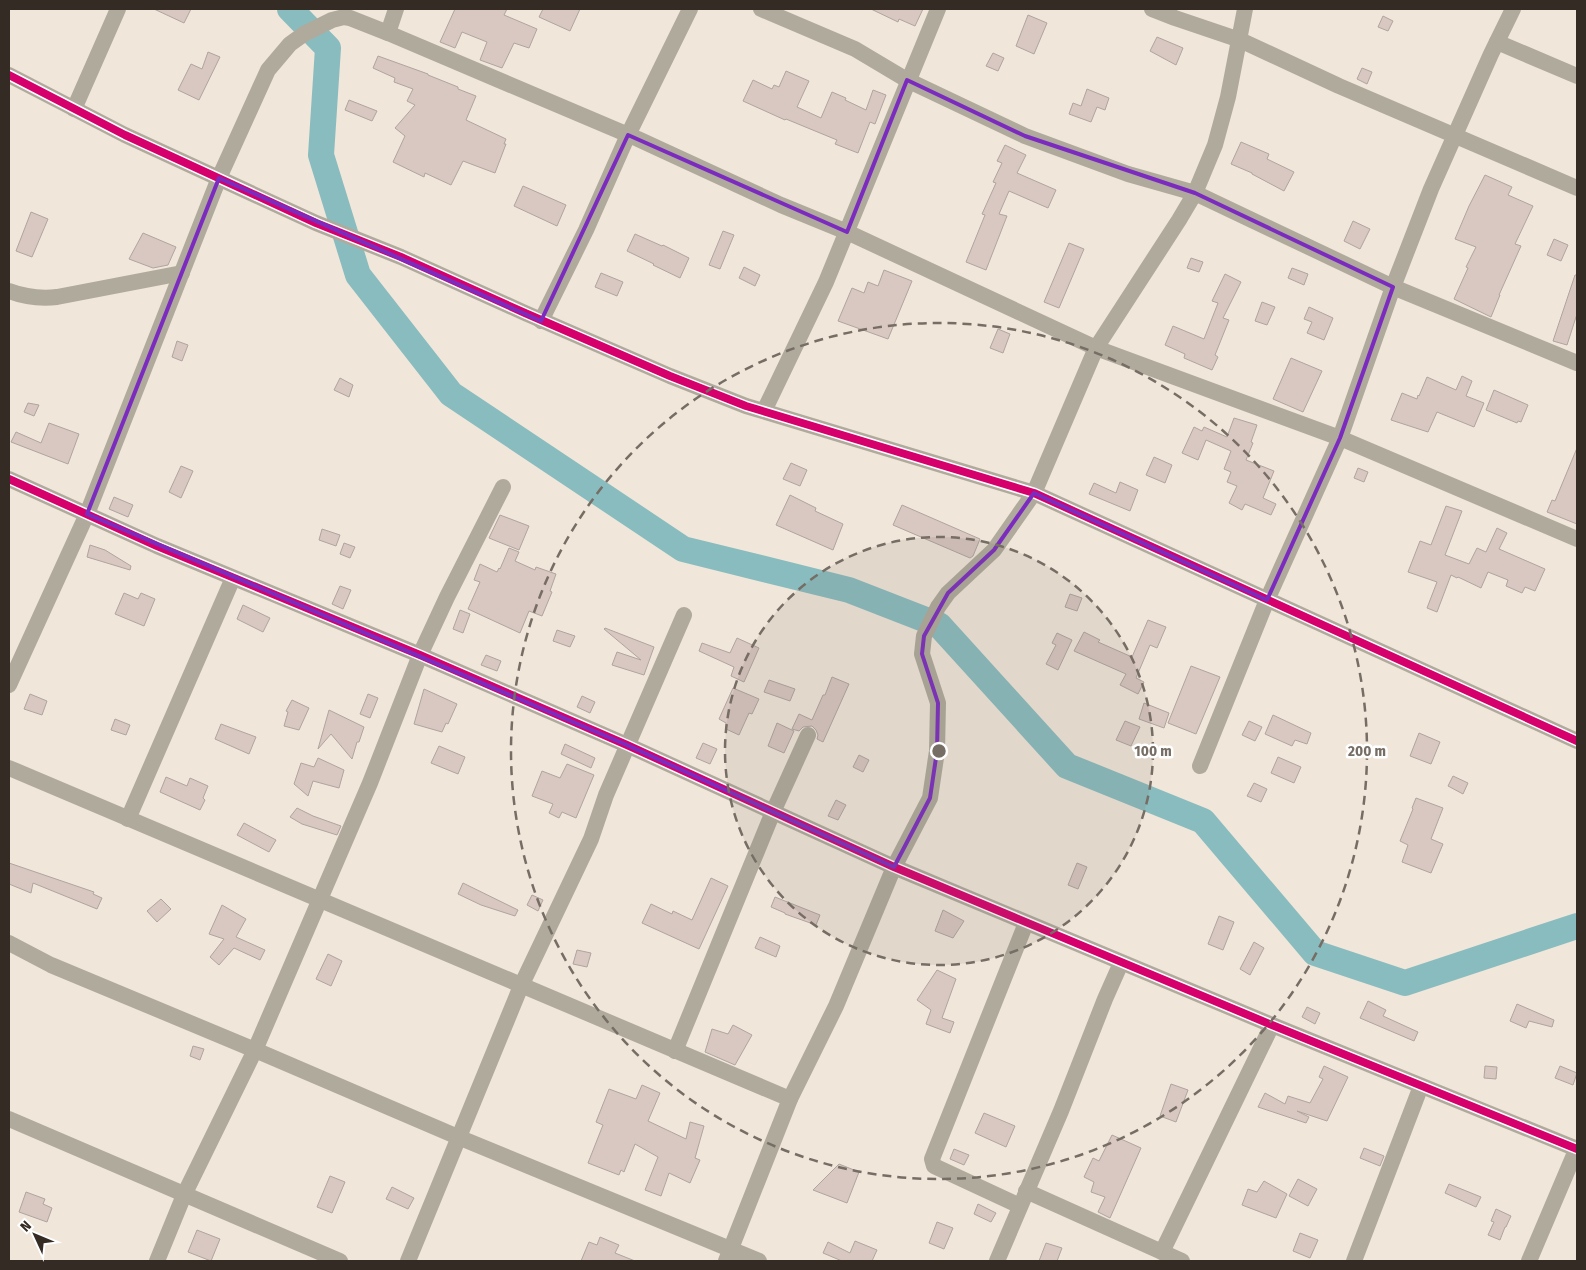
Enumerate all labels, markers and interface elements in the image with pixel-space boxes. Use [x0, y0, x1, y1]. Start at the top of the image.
centre of rings [930, 742, 948, 760]
text: 100 m [1134, 742, 1172, 760]
text: 200 m [1347, 742, 1386, 760]
north arrow [10, 1210, 60, 1260]
text: N [17, 1217, 35, 1235]

